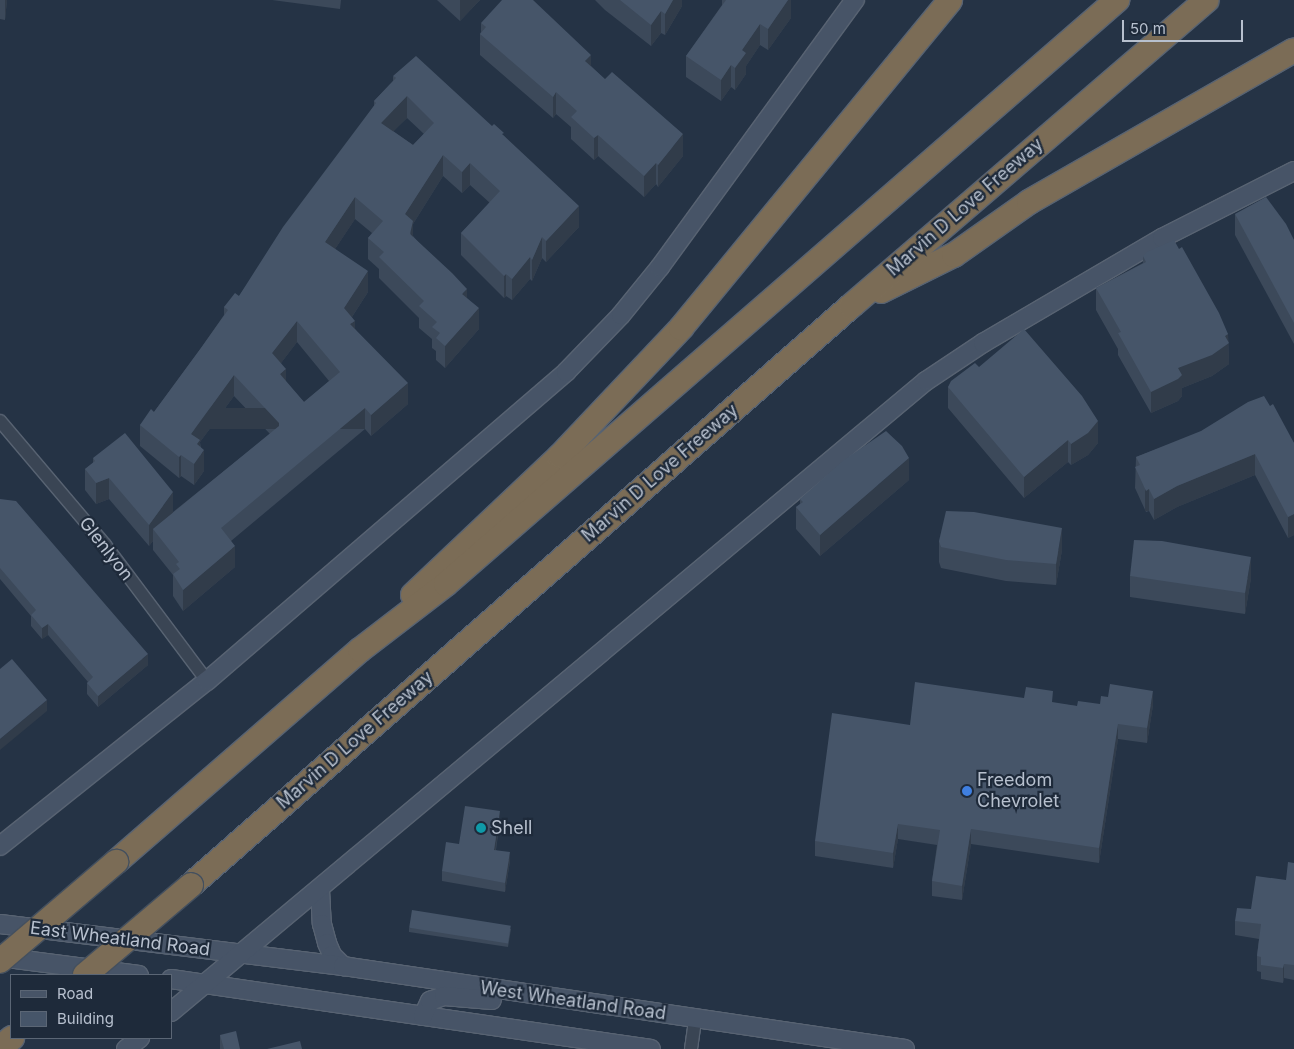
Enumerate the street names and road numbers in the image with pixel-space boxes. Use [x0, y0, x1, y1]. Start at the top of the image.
street label: Marvin D Love Freeway [883, 133, 1047, 281]
street label: Marvin D Love Freeway [578, 399, 742, 547]
street label: Glenlyon [75, 513, 137, 585]
street label: Marvin D Love Freeway [273, 666, 437, 814]
street label: East Wheatland Road [29, 917, 211, 961]
street label: West Wheatland Road [479, 977, 667, 1025]

